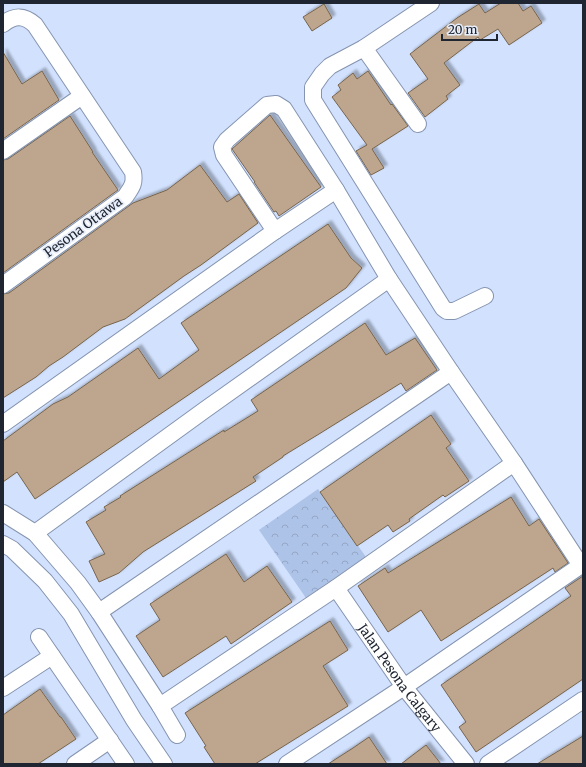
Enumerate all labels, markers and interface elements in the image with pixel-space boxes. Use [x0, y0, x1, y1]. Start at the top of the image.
scale bar [442, 16, 497, 42]
text: 20 m [448, 22, 477, 37]
street label: Pesona Ottawa [41, 193, 125, 261]
street label: Jalan Pesona Calgary [354, 619, 445, 735]

